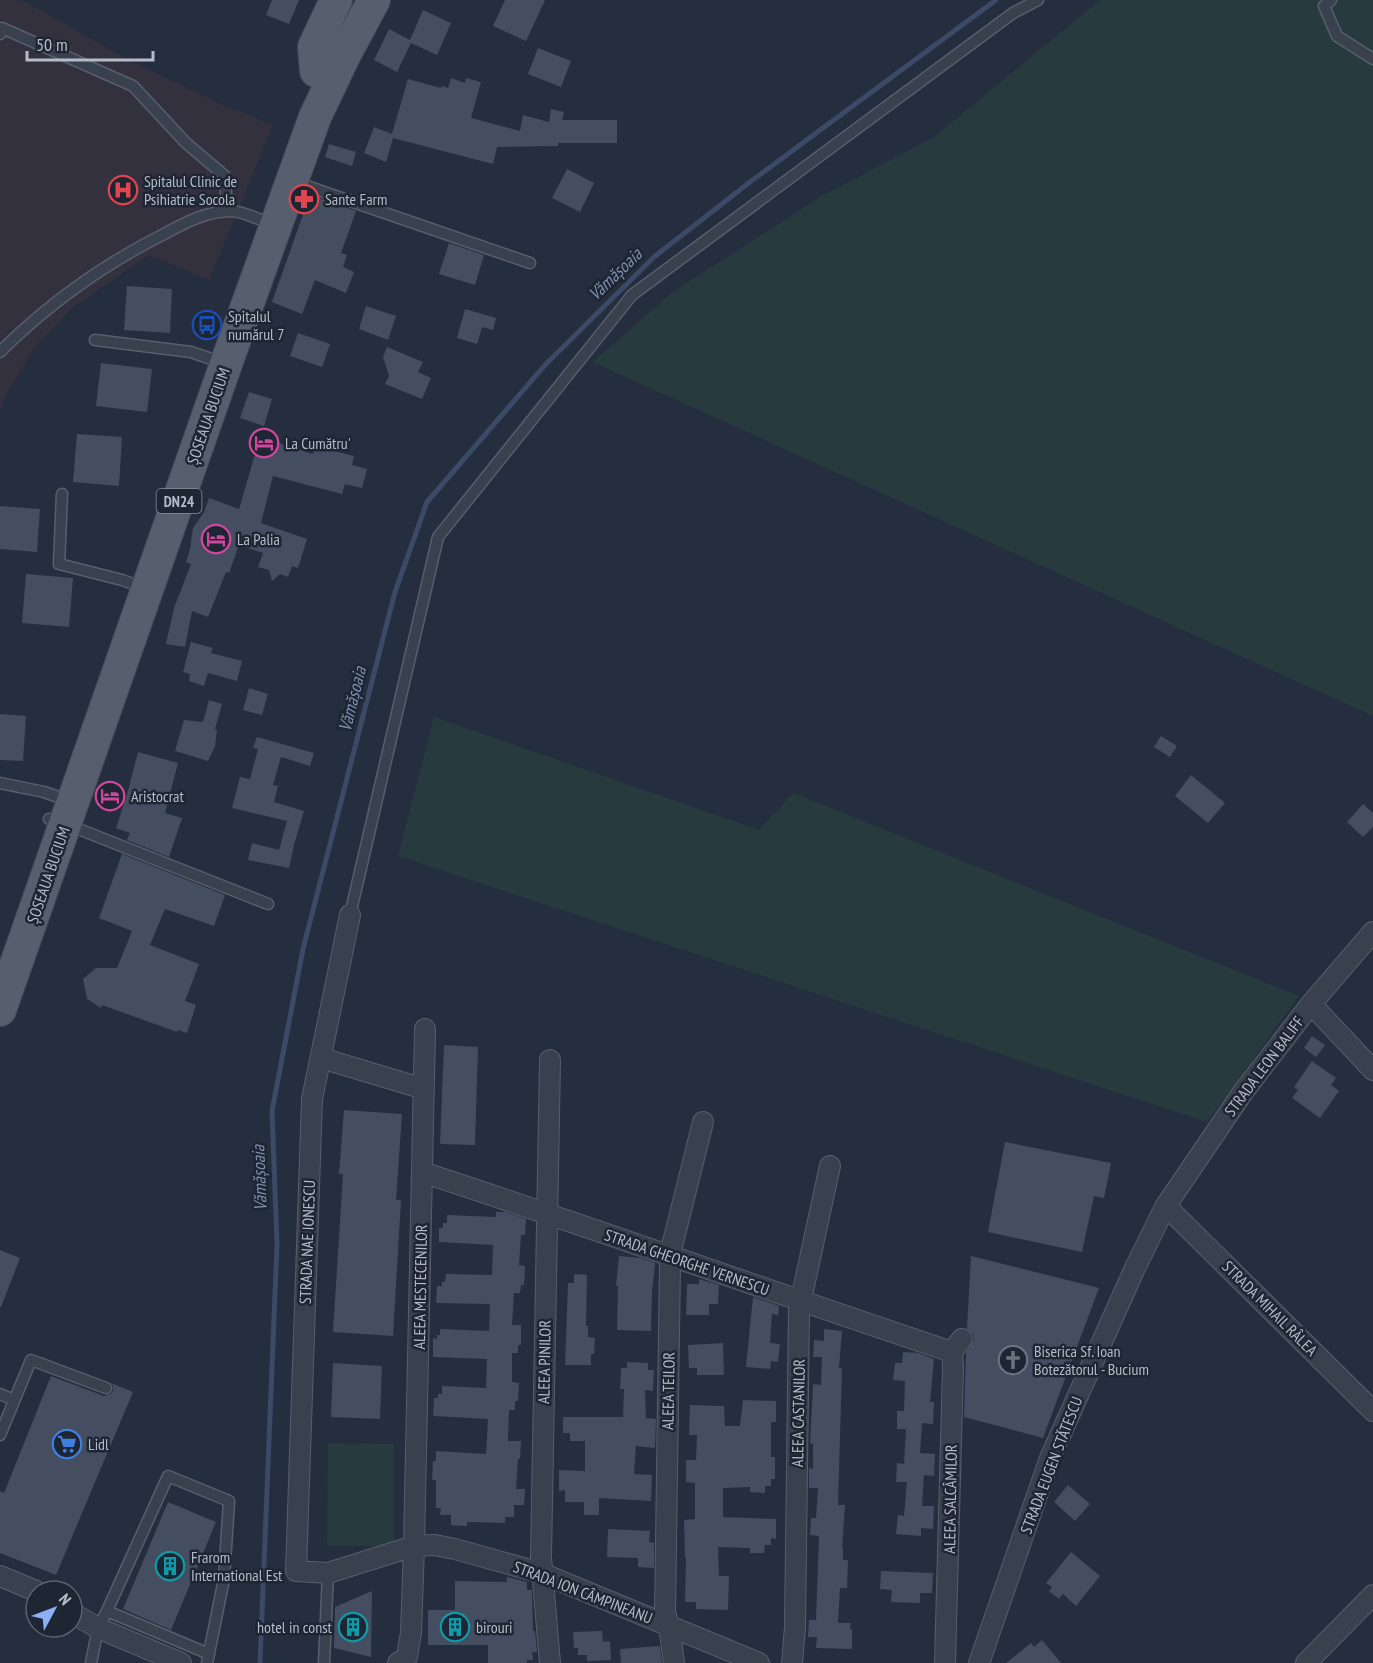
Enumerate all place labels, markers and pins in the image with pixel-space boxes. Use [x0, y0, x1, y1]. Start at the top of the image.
place label: Spitalul Clinic de Psihiatrie Socola [144, 171, 237, 209]
hospital icon: Spitalul Clinic de Psihiatrie Socola [107, 174, 139, 206]
pharmacy icon: Sante Farm [288, 183, 320, 215]
place label: Sante Farm [325, 189, 387, 209]
place label: Spitalul numărul 7 [228, 306, 284, 344]
bus stop icon: Spitalul numărul 7 [191, 309, 223, 341]
hotel icon: La Cumătru' [248, 427, 280, 459]
place label: La Cumătru' [285, 433, 351, 453]
hotel icon: La Palia [200, 523, 232, 555]
place label: La Palia [237, 529, 280, 549]
hotel icon: Aristocrat [94, 780, 126, 812]
place label: Aristocrat [131, 786, 184, 806]
place label: Biserica Sf. Ioan Botezătorul - Bucium [1034, 1341, 1149, 1379]
church icon: Biserica Sf. Ioan Botezătorul - Bucium [997, 1344, 1029, 1376]
supermarket icon: Lidl [51, 1428, 83, 1460]
place label: Lidl [88, 1434, 109, 1454]
place label: Frarom International Est [191, 1547, 283, 1585]
building icon: Frarom International Est [154, 1550, 186, 1582]
building icon: hotel in const [337, 1611, 369, 1643]
building icon: birouri [439, 1611, 471, 1643]
place label: hotel in const [257, 1617, 333, 1637]
place label: birouri [476, 1617, 513, 1637]

